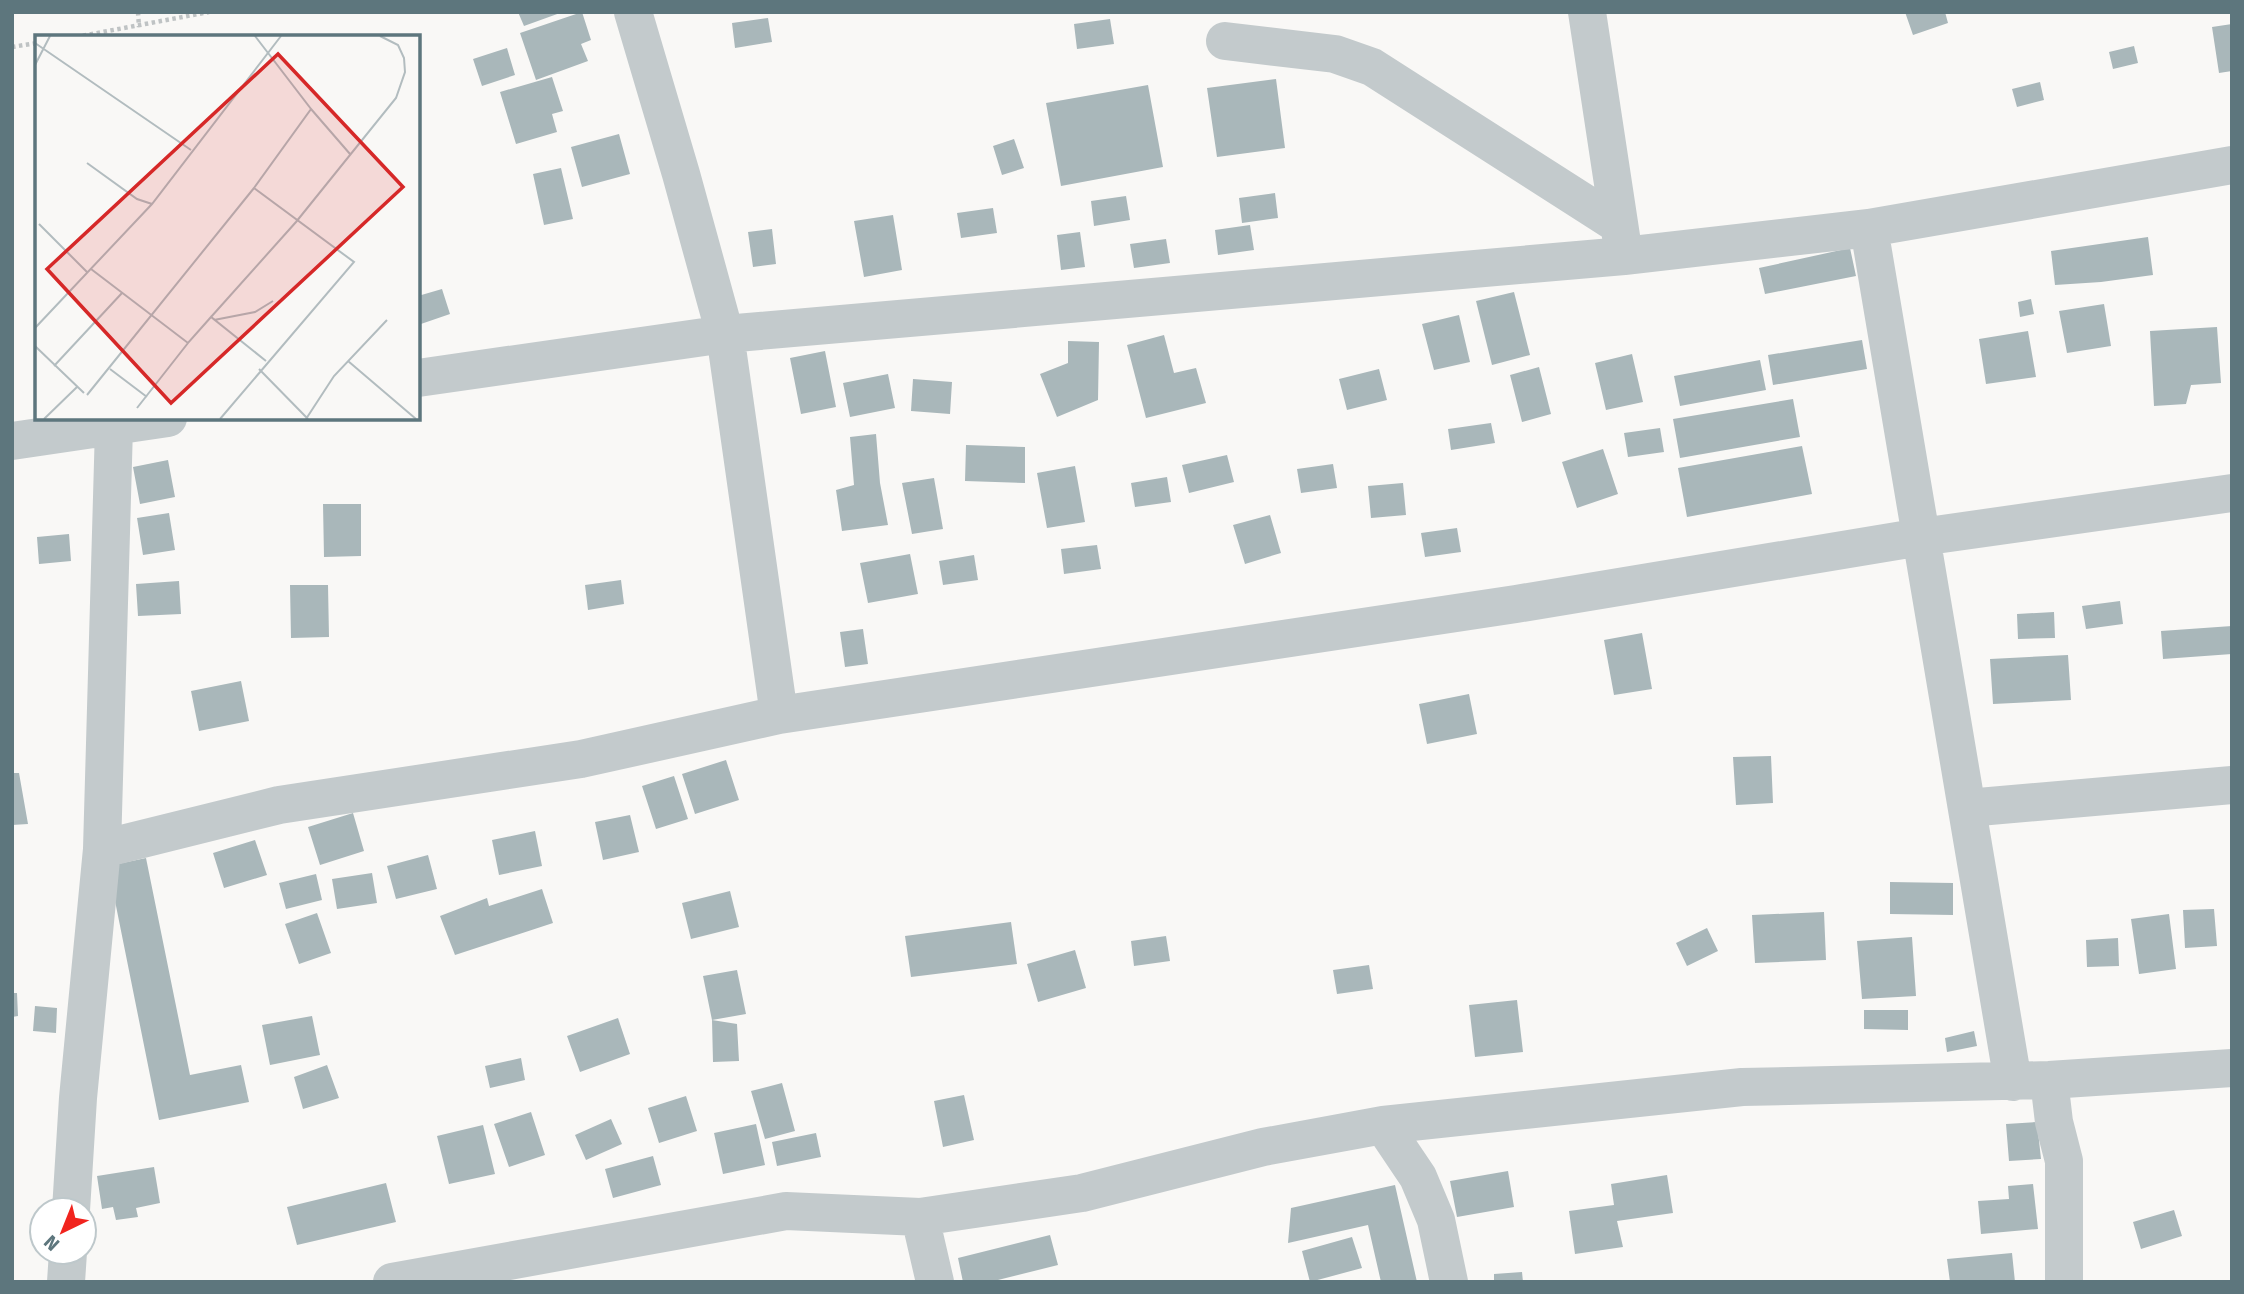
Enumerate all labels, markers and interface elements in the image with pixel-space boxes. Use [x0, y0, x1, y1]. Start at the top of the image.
inset map [35, 35, 420, 420]
north arrow [28, 1196, 98, 1266]
text: N [39, 1230, 64, 1256]

